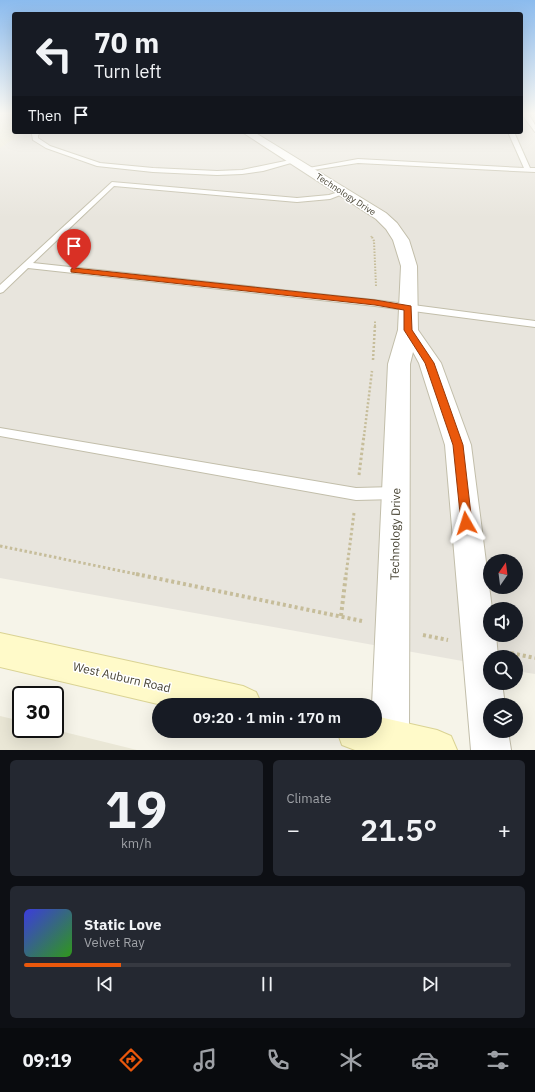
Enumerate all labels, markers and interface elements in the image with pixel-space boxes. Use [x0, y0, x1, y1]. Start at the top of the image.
text: 70 m [94, 24, 159, 61]
icon: left [28, 28, 80, 80]
text: Turn left [94, 60, 162, 83]
icon: arrive [70, 104, 92, 126]
text: Then [28, 106, 62, 125]
street label: Technology Drive [314, 171, 378, 217]
pin [57, 229, 91, 270]
icon: arrive [63, 235, 85, 257]
street label: Technology Drive [387, 487, 403, 580]
position arrow [445, 502, 487, 544]
north arrow [483, 554, 523, 594]
map controls [483, 554, 523, 738]
button: sound [483, 602, 523, 642]
button: search [483, 650, 523, 690]
street label: West Auburn Road [72, 658, 172, 696]
speed limit sign: 30 [12, 686, 64, 738]
button: layers [483, 698, 523, 738]
text: 09:20 · 1 min · 170 m [193, 708, 341, 727]
text: 19 [105, 775, 167, 842]
text: Climate [287, 790, 331, 807]
text: 21.5° [360, 810, 437, 849]
text: − [287, 815, 300, 844]
text: + [498, 815, 511, 844]
text: km/h [121, 835, 152, 852]
text: Static Love [84, 915, 161, 934]
text: Velvet Ray [84, 934, 145, 951]
icon: previous [94, 973, 116, 995]
icon: pause [256, 973, 278, 995]
icon: next [419, 973, 441, 995]
icon: directions [117, 1046, 145, 1074]
icon: music [191, 1046, 219, 1074]
icon: phone [264, 1046, 292, 1074]
icon: climate [337, 1046, 365, 1074]
icon: car [411, 1046, 439, 1074]
icon: filters [484, 1046, 512, 1074]
text: 09:19 [23, 1049, 72, 1072]

